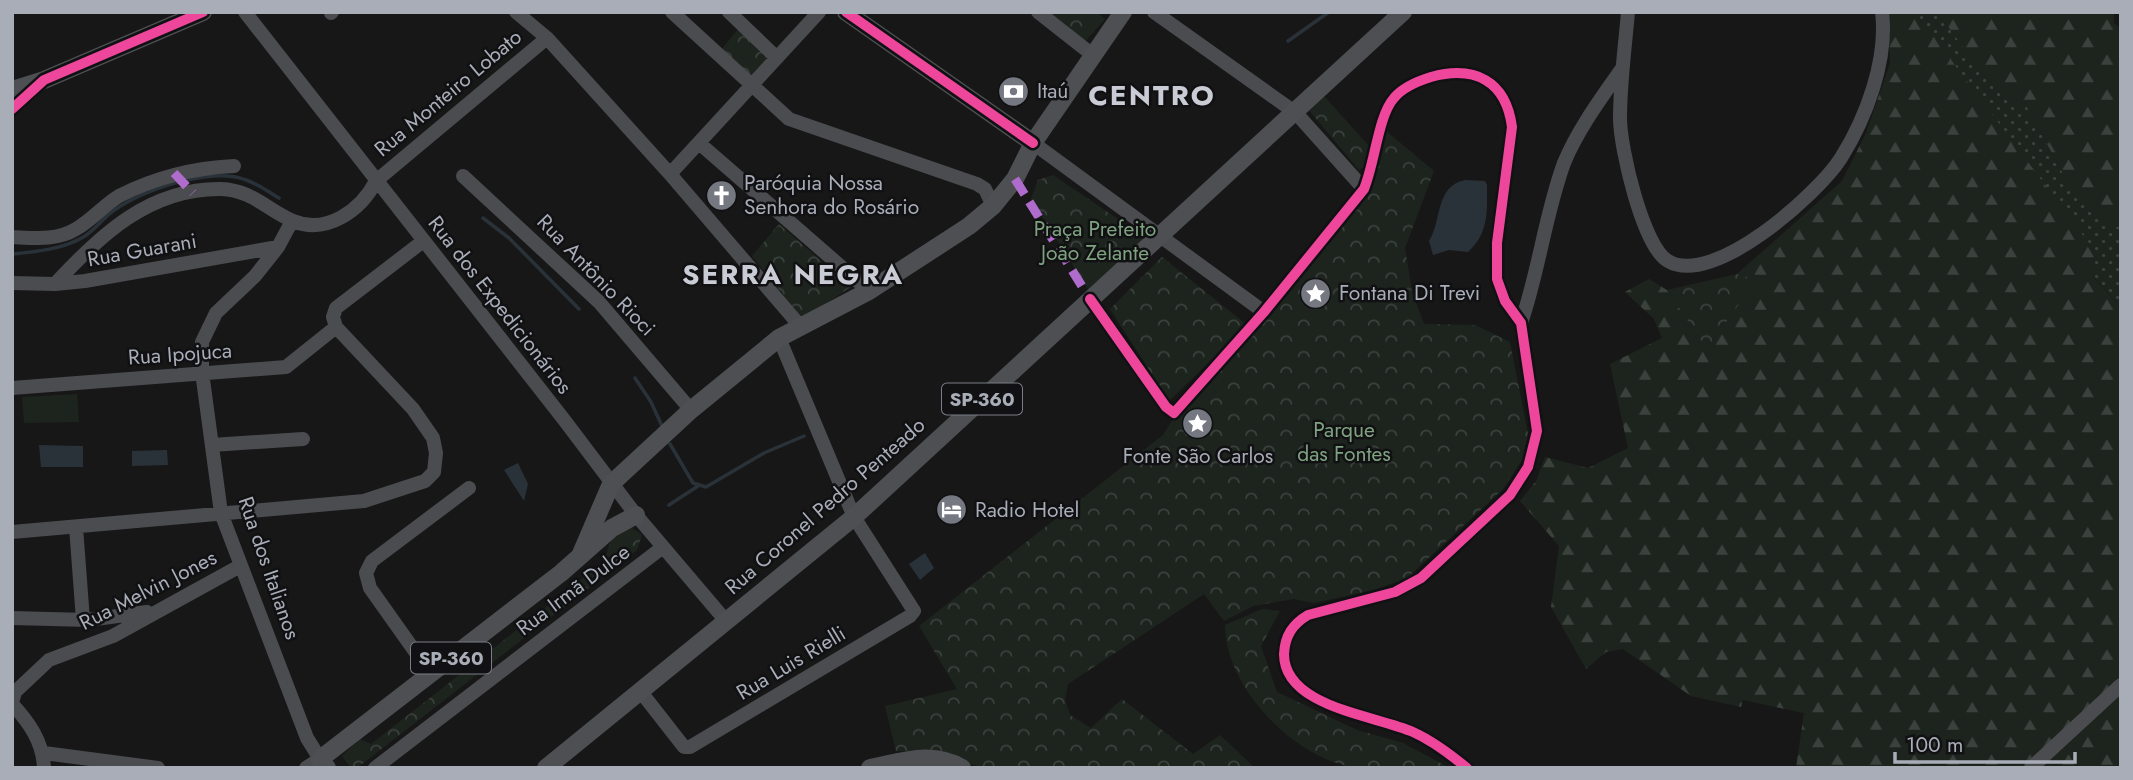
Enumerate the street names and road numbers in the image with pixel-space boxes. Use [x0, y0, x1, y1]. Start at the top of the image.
street label: Rua Monteiro Lobato [368, 22, 528, 164]
street label: Rua Antônio Rioci [530, 207, 662, 343]
street label: Rua dos Expedicionários [421, 210, 579, 400]
street label: Rua Guarani [85, 226, 199, 274]
street label: Rua Ipojuca [127, 335, 233, 373]
road number: SP-360 [942, 384, 1022, 414]
street label: Rua Coronel Pedro Penteado [718, 410, 932, 602]
street label: Rua dos Italianos [231, 493, 307, 643]
street label: Rua Irmã Dulce [510, 537, 636, 643]
street label: Rua Melvin Jones [74, 542, 222, 638]
street label: Rua Luis Rielli [731, 619, 851, 707]
road number: SP-360 [411, 642, 491, 674]

